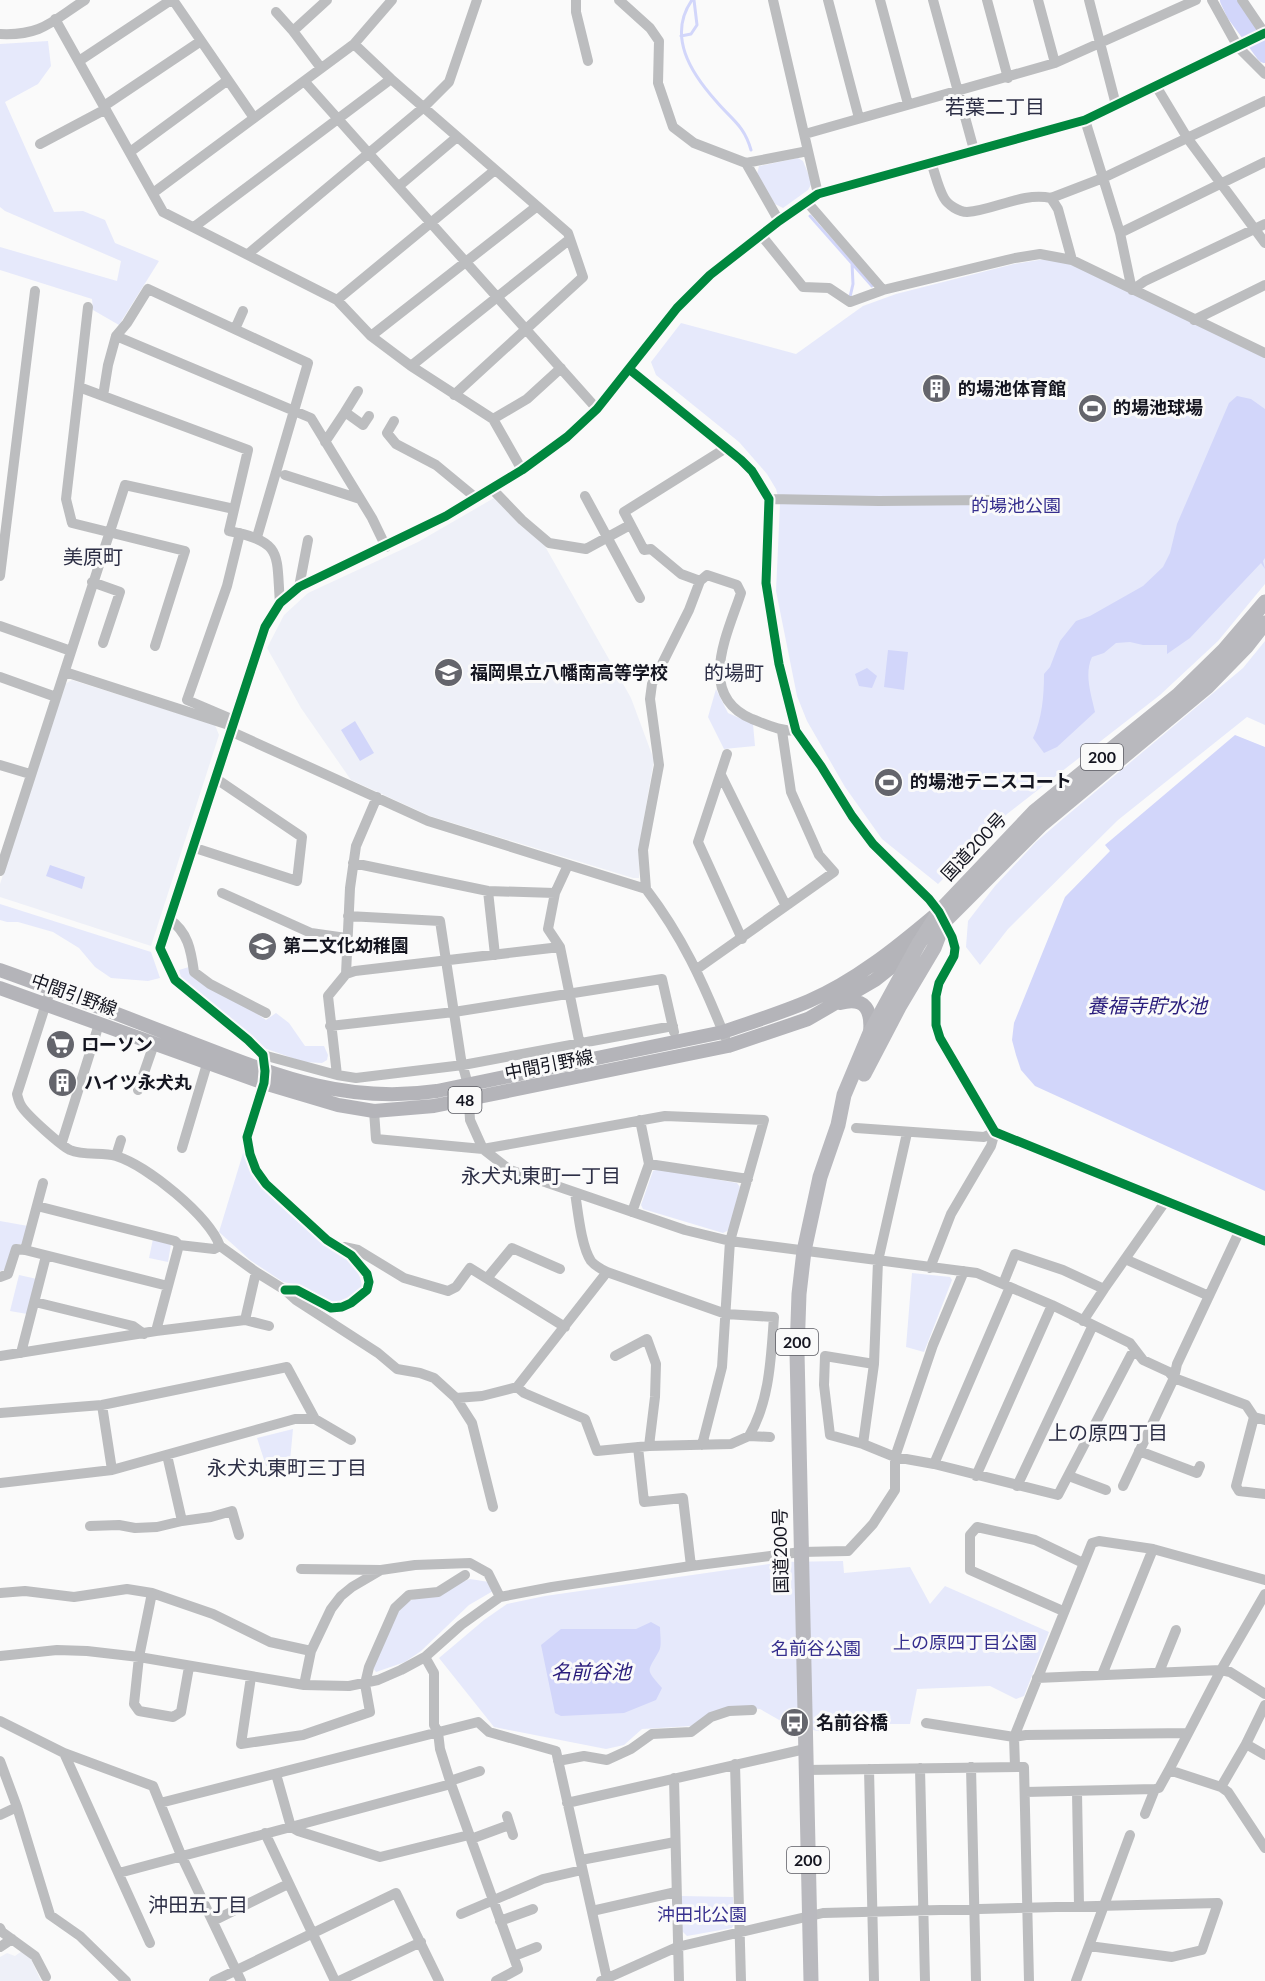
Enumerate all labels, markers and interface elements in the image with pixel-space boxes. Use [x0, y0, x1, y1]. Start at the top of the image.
district label: 若葉二丁目 [945, 94, 1045, 118]
building icon: 的場池体育館 [921, 373, 953, 405]
place label: 的場池体育館 [958, 377, 1066, 399]
sports icon: 的場池球場 [1076, 392, 1108, 424]
place label: 的場池球場 [1113, 396, 1203, 418]
park label: 的場池公園 [971, 494, 1061, 516]
district label: 美原町 [63, 544, 123, 568]
school or university icon: 福岡県立八幡南高等学校 [433, 657, 465, 689]
district label: 的場町 [704, 660, 764, 684]
place label: 福岡県立八幡南高等学校 [470, 661, 668, 683]
road number: 200 [1081, 744, 1123, 770]
sports icon: 的場池テニスコート [873, 766, 905, 798]
place label: 的場池テニスコート [910, 770, 1072, 792]
street label: 国道200号 [936, 808, 1010, 885]
school or university icon: 第二文化幼稚園 [246, 930, 278, 962]
place label: 第二文化幼稚園 [283, 934, 409, 956]
street label: 中間引野線 [28, 968, 120, 1020]
water label: 養福寺貯水池 [1087, 993, 1209, 1017]
supermarket icon: ローソン [44, 1029, 76, 1061]
place label: ローソン [81, 1033, 153, 1055]
street label: 中間引野線 [503, 1045, 595, 1083]
building icon: ハイツ永犬丸 [47, 1067, 79, 1099]
place label: ハイツ永犬丸 [84, 1071, 192, 1093]
road number: 48 [448, 1087, 482, 1113]
district label: 永犬丸東町一丁目 [461, 1163, 621, 1187]
road number: 200 [776, 1329, 818, 1355]
district label: 上の原四丁目 [1048, 1420, 1168, 1444]
district label: 永犬丸東町三丁目 [207, 1455, 367, 1479]
street label: 国道200号 [768, 1508, 792, 1594]
park label: 上の原四丁目公園 [893, 1631, 1037, 1653]
park label: 名前谷公園 [771, 1637, 861, 1659]
water label: 名前谷池 [551, 1659, 633, 1683]
bus stop icon: 名前谷橋 [779, 1707, 811, 1739]
place label: 名前谷橋 [816, 1711, 888, 1733]
road number: 200 [787, 1847, 829, 1873]
district label: 沖田五丁目 [148, 1892, 248, 1916]
park label: 沖田北公園 [657, 1903, 747, 1925]

